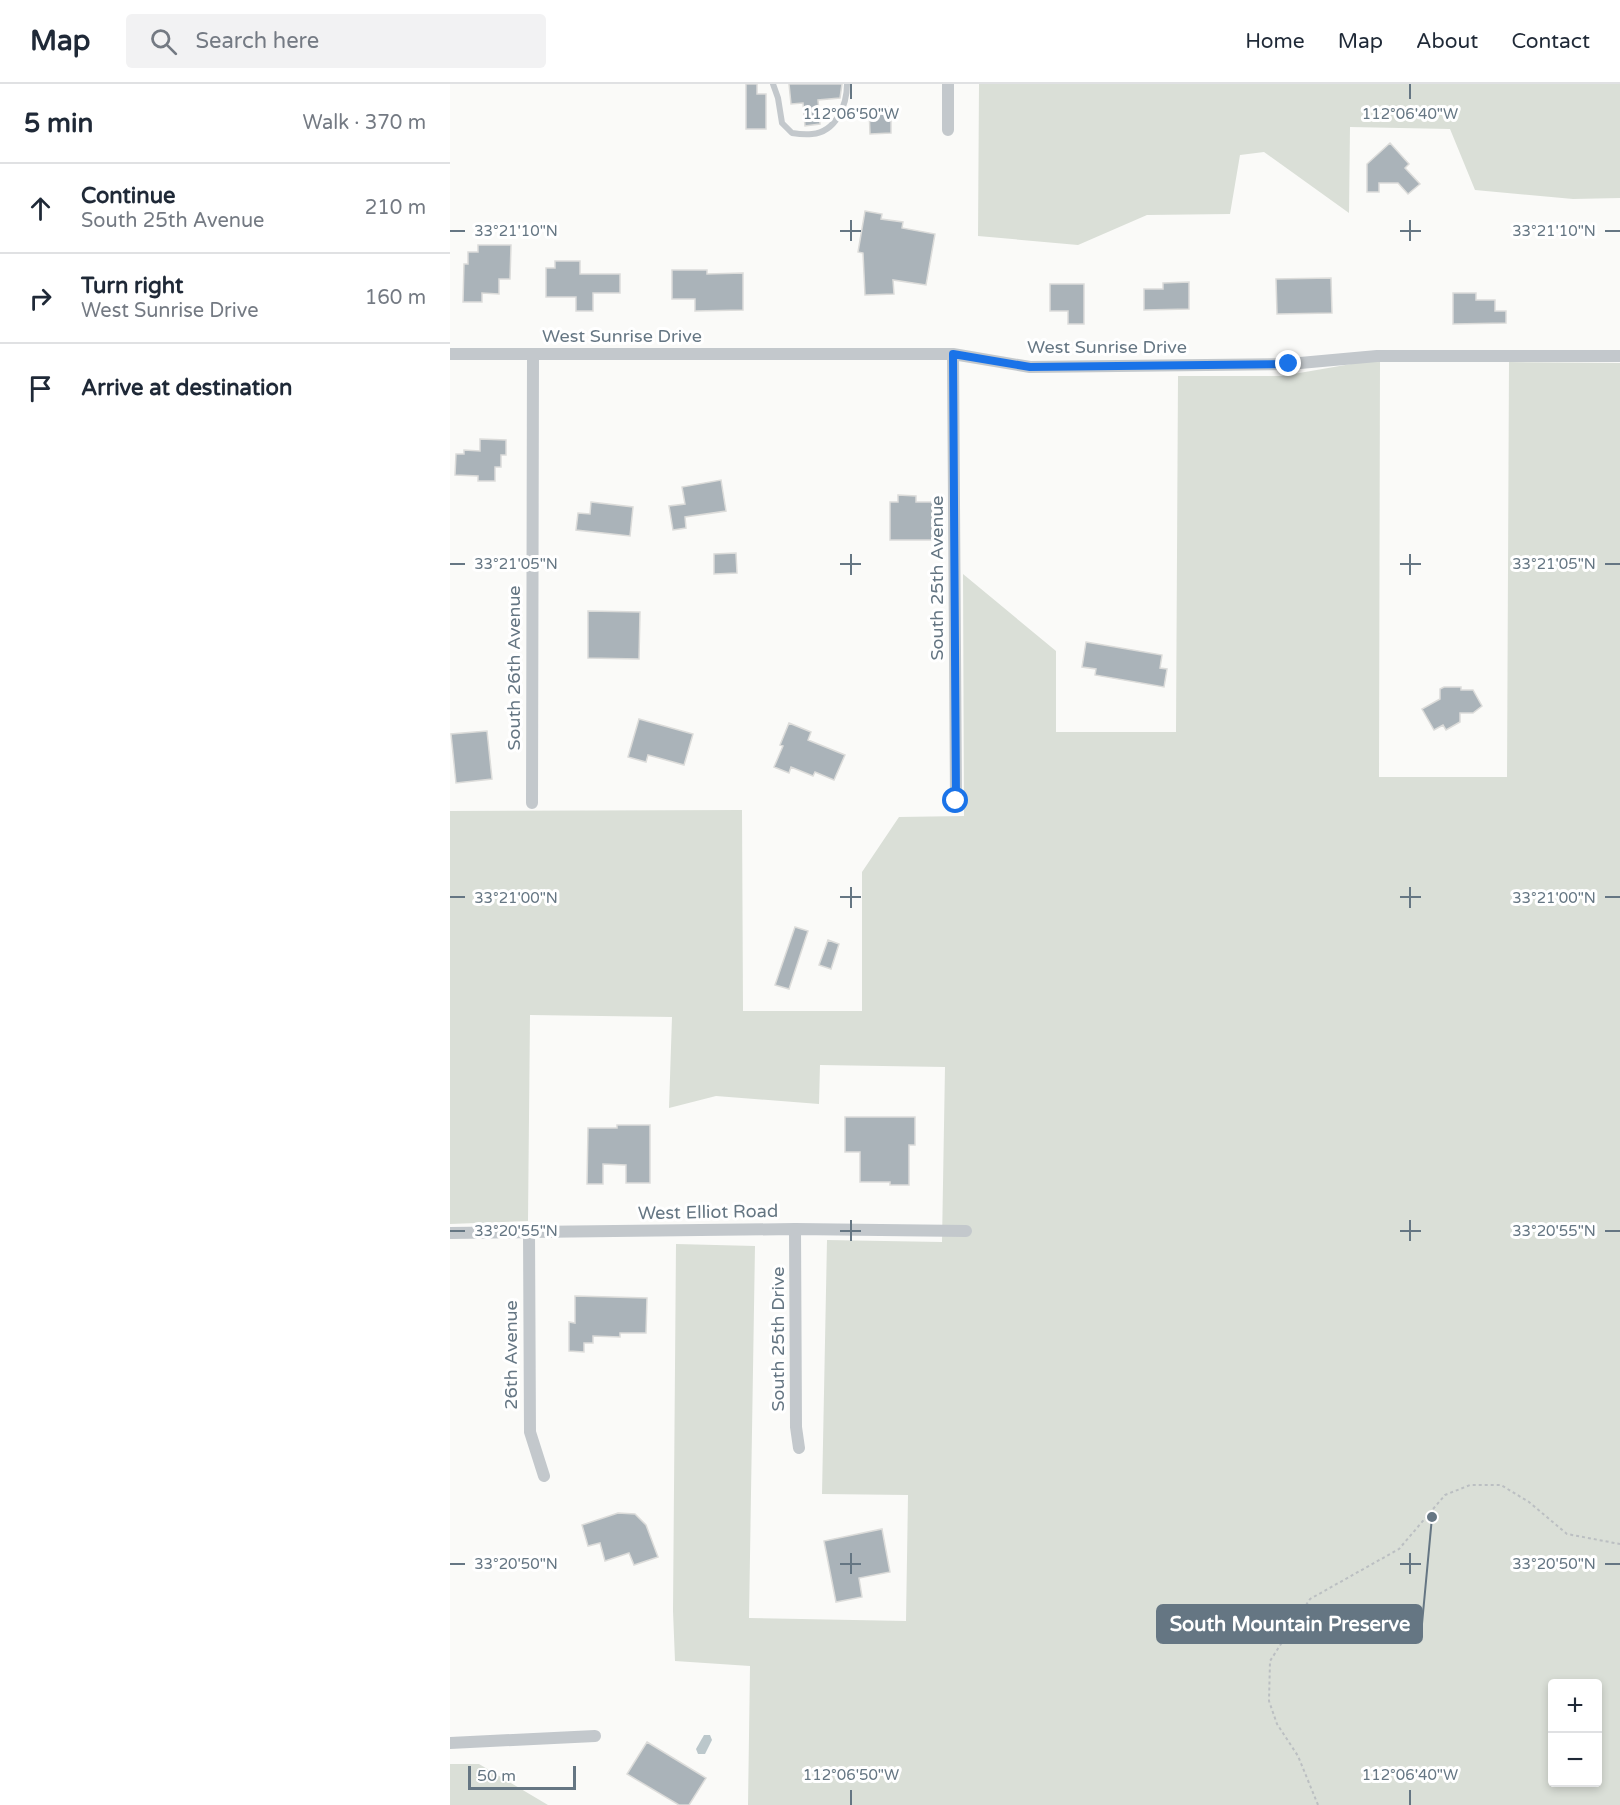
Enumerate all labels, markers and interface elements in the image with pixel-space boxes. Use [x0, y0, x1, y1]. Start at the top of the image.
search box [126, 14, 546, 68]
text: Map [30, 24, 90, 58]
icon: search [147, 25, 180, 58]
text: Search here [195, 28, 319, 54]
text: Home [1245, 29, 1305, 54]
text: Map [1338, 29, 1383, 54]
text: About [1416, 29, 1478, 54]
text: Contact [1511, 29, 1590, 54]
text: 112°06'50"W [803, 105, 899, 123]
text: 112°06'40"W [1362, 105, 1458, 123]
text: 5 min [24, 108, 93, 139]
text: Walk · 370 m [303, 111, 426, 135]
text: Continue [81, 183, 176, 209]
icon: ahead [24, 192, 57, 225]
text: 210 m [365, 196, 426, 220]
text: South 25th Avenue [81, 209, 264, 233]
text: 33°21'10"N [474, 222, 558, 240]
text: 33°21'10"N [1512, 222, 1596, 240]
text: Turn right [81, 273, 183, 299]
icon: right [24, 282, 57, 315]
text: 160 m [365, 286, 426, 310]
text: West Sunrise Drive [81, 299, 259, 323]
street label: West Sunrise Drive [542, 325, 702, 347]
street label: West Sunrise Drive [1027, 336, 1187, 358]
route end [1275, 350, 1301, 376]
icon: arrive [24, 372, 57, 405]
text: Arrive at destination [81, 375, 292, 401]
street label: South 25th Avenue [926, 495, 948, 661]
text: 33°21'05"N [474, 555, 558, 573]
text: 33°21'05"N [1512, 555, 1596, 573]
street label: South 26th Avenue [503, 585, 525, 751]
route start [942, 787, 968, 813]
text: 33°21'00"N [474, 889, 558, 907]
text: 33°21'00"N [1512, 889, 1596, 907]
street label: West Elliot Road [638, 1200, 778, 1224]
text: 33°20'55"N [474, 1222, 558, 1240]
text: 33°20'55"N [1512, 1222, 1596, 1240]
street label: South 25th Drive [767, 1267, 789, 1411]
street label: 26th Avenue [500, 1300, 522, 1410]
text: 33°20'50"N [474, 1555, 558, 1573]
text: 33°20'50"N [1512, 1555, 1596, 1573]
callout: South Mountain Preserve [1157, 1605, 1422, 1643]
text: South Mountain Preserve [1170, 1613, 1410, 1637]
map controls [1548, 1679, 1602, 1787]
button: + [1548, 1679, 1602, 1733]
button: − [1548, 1733, 1602, 1787]
scale bar [468, 1763, 576, 1790]
text: 50 m [477, 1766, 516, 1786]
text: 112°06'50"W [803, 1766, 899, 1784]
text: 112°06'40"W [1362, 1766, 1458, 1784]

